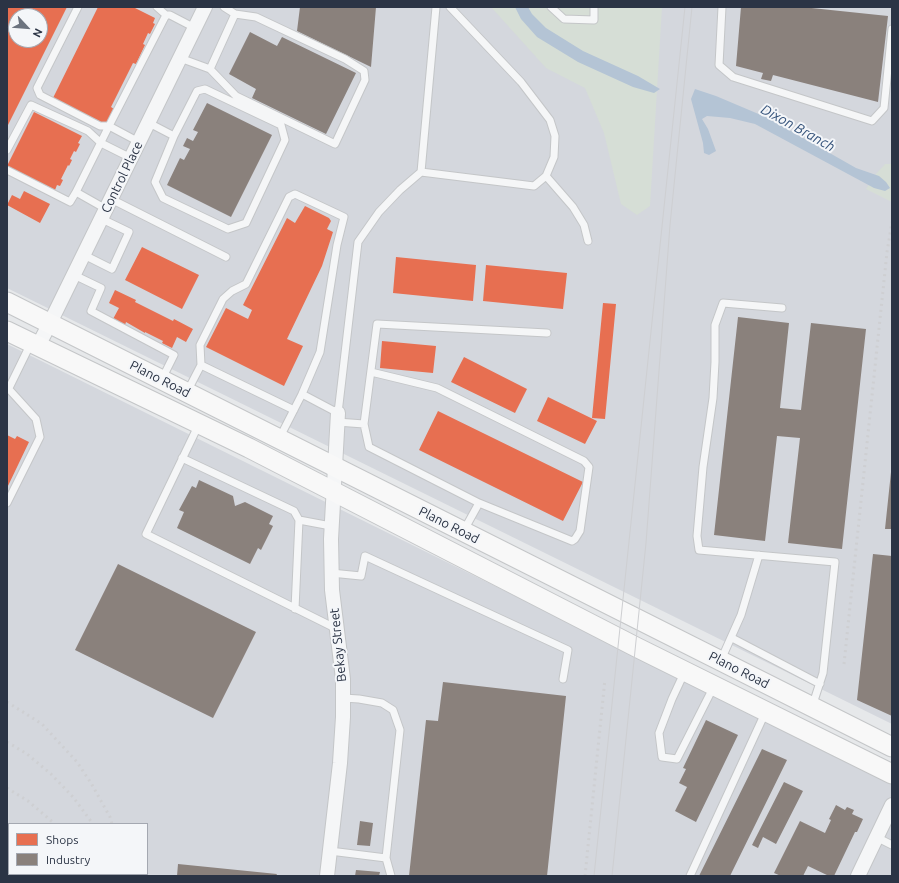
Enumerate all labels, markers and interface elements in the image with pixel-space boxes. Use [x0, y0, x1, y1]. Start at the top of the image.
north arrow [8, 8, 48, 48]
text: N [31, 26, 45, 39]
water label: Dixon Branch [758, 101, 838, 155]
street label: Control Place [98, 138, 146, 216]
street label: Plano Road [127, 357, 193, 401]
street label: Plano Road [416, 503, 482, 547]
street label: Bekay Street [326, 607, 350, 683]
street label: Plano Road [706, 648, 772, 692]
legend [8, 823, 148, 875]
text: Shops [46, 833, 78, 846]
text: Industry [46, 853, 90, 866]

